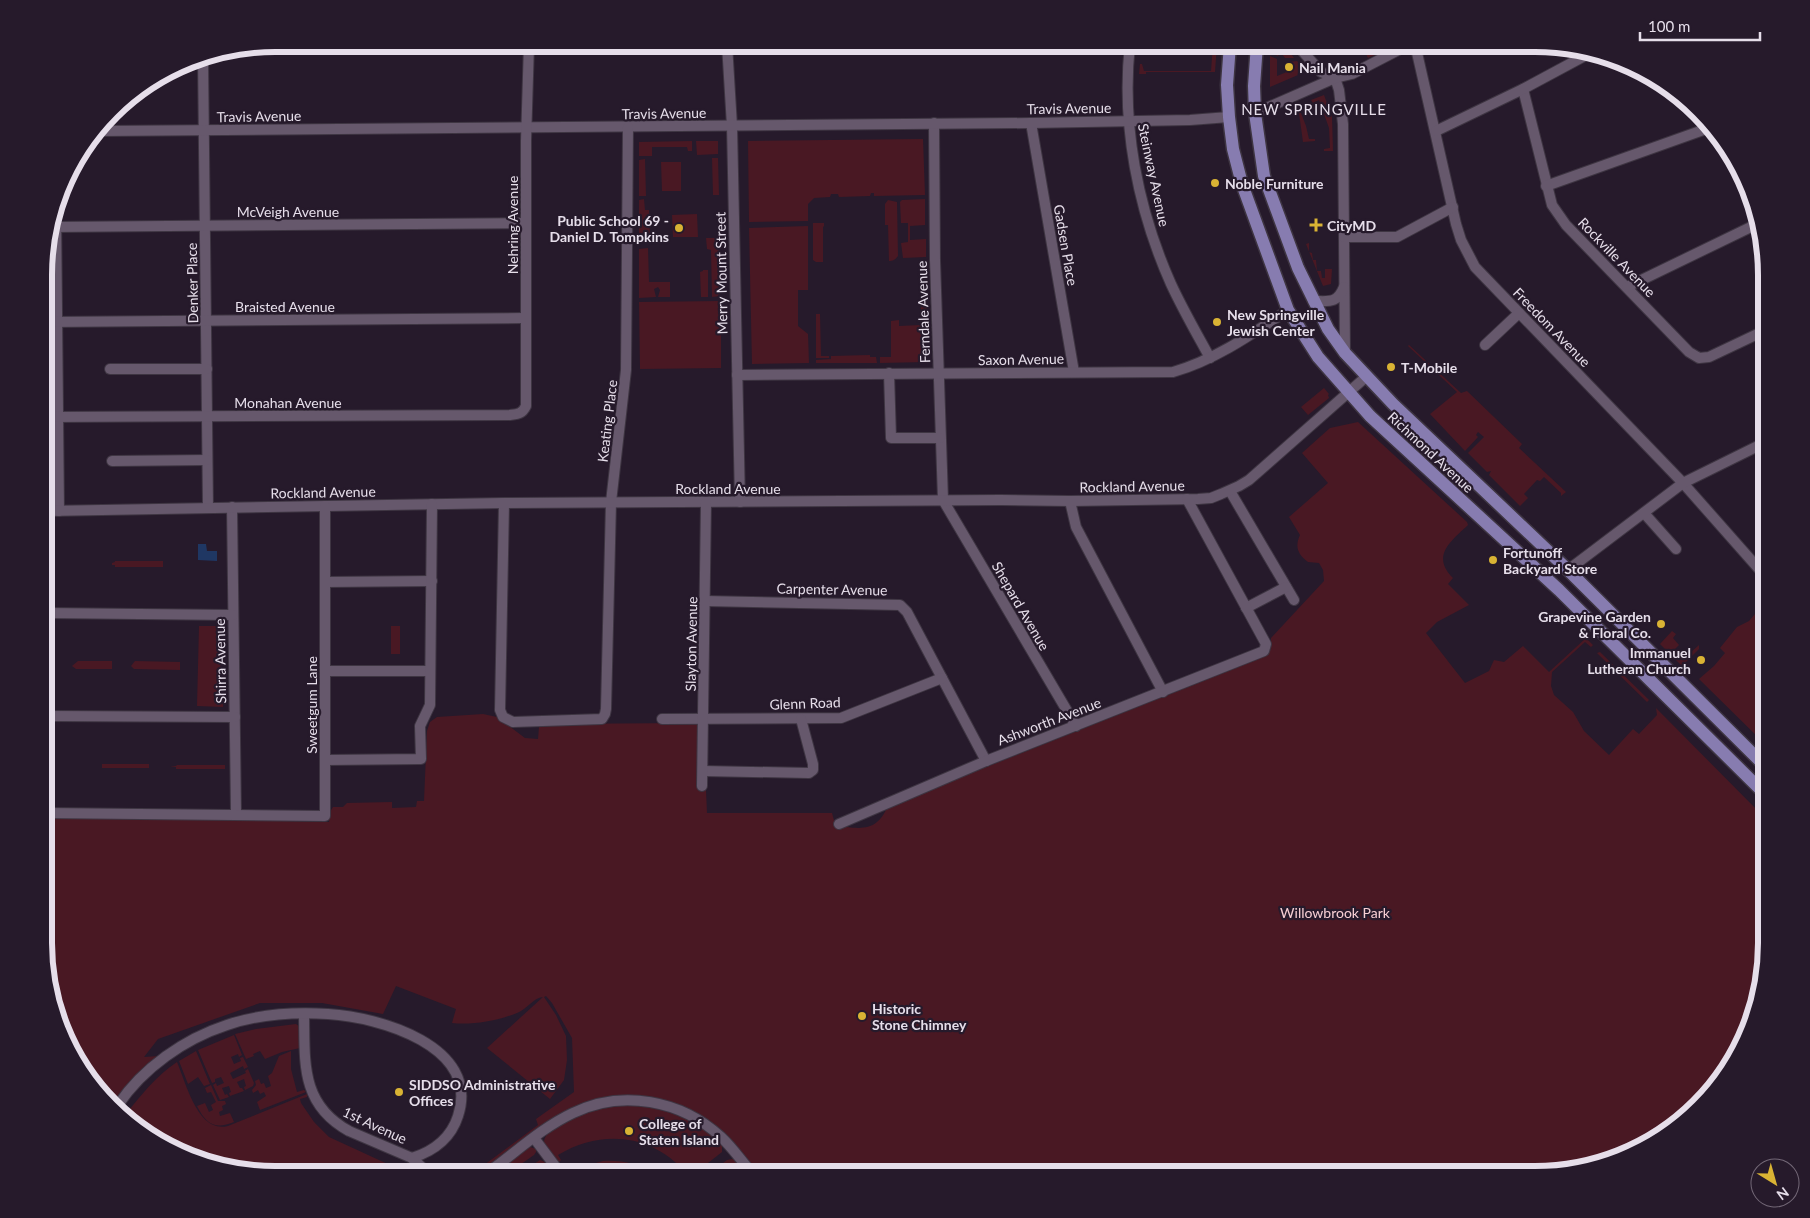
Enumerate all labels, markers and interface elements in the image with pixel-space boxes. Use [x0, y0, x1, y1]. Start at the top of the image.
scale bar [1640, 10, 1760, 42]
text: 100 m [1648, 17, 1690, 35]
place label: Nail Mania [1299, 59, 1366, 76]
marker: Nail Mania [1283, 61, 1295, 73]
street label: Travis Avenue [1027, 99, 1111, 117]
district label: NEW SPRINGVILLE [1241, 100, 1387, 118]
street label: Travis Avenue [622, 104, 706, 122]
street label: Travis Avenue [217, 107, 301, 125]
street label: Steinway Avenue [1135, 122, 1173, 228]
place label: Noble Furniture [1225, 175, 1324, 192]
street label: Nehring Avenue [504, 176, 521, 274]
marker: Noble Furniture [1209, 177, 1221, 189]
street label: McVeigh Avenue [237, 203, 339, 220]
street label: Gadsen Place [1050, 203, 1082, 287]
place label: Public School 69 - Daniel D. Tompkins [549, 212, 669, 245]
street label: Merry Mount Street [711, 212, 731, 334]
street label: Rockville Avenue [1575, 214, 1659, 300]
place label: CityMD [1327, 217, 1377, 234]
marker: CityMD [1309, 218, 1323, 232]
marker: Public School 69 - Daniel D. Tompkins [673, 222, 685, 234]
street label: Denker Place [183, 242, 201, 324]
street label: Ferndale Avenue [913, 260, 933, 364]
street label: Freedom Avenue [1510, 284, 1594, 370]
street label: Braisted Avenue [235, 298, 335, 315]
place label: New Springville Jewish Center [1227, 306, 1325, 339]
marker: New Springville Jewish Center [1211, 316, 1223, 328]
street label: Saxon Avenue [978, 350, 1064, 368]
place label: T-Mobile [1401, 359, 1458, 376]
marker: T-Mobile [1385, 361, 1397, 373]
street label: Keating Place [594, 379, 620, 463]
street label: Monahan Avenue [234, 394, 342, 411]
street label: Richmond Avenue [1385, 408, 1477, 496]
street label: Rockland Avenue [1079, 477, 1185, 495]
street label: Rockland Avenue [675, 480, 781, 497]
street label: Rockland Avenue [270, 483, 376, 501]
place label: Fortunoff Backyard Store [1503, 544, 1598, 577]
marker: Fortunoff Backyard Store [1487, 554, 1499, 566]
street label: Shepard Avenue [989, 559, 1053, 653]
street label: Carpenter Avenue [776, 580, 888, 598]
street label: Slayton Avenue [682, 596, 700, 692]
place label: Grapevine Garden & Floral Co. [1538, 608, 1651, 641]
street label: Shirra Avenue [211, 618, 229, 704]
marker: Grapevine Garden & Floral Co. [1655, 618, 1667, 630]
place label: Immanuel Lutheran Church [1587, 644, 1691, 677]
marker: Immanuel Lutheran Church [1695, 654, 1707, 666]
street label: Sweetgum Lane [303, 656, 320, 754]
street label: Glenn Road [769, 693, 841, 713]
street label: Ashworth Avenue [995, 693, 1103, 749]
park label: Willowbrook Park [1280, 904, 1391, 921]
place label: Historic Stone Chimney [872, 1000, 967, 1033]
marker: Historic Stone Chimney [856, 1010, 868, 1022]
place label: SIDDSO Administrative Offices [409, 1076, 556, 1109]
marker: SIDDSO Administrative Offices [393, 1086, 405, 1098]
street label: 1st Avenue [340, 1103, 410, 1147]
place label: College of Staten Island [639, 1115, 719, 1148]
marker: College of Staten Island [623, 1125, 635, 1137]
north arrow [1750, 1158, 1800, 1208]
text: N [1774, 1184, 1793, 1204]

